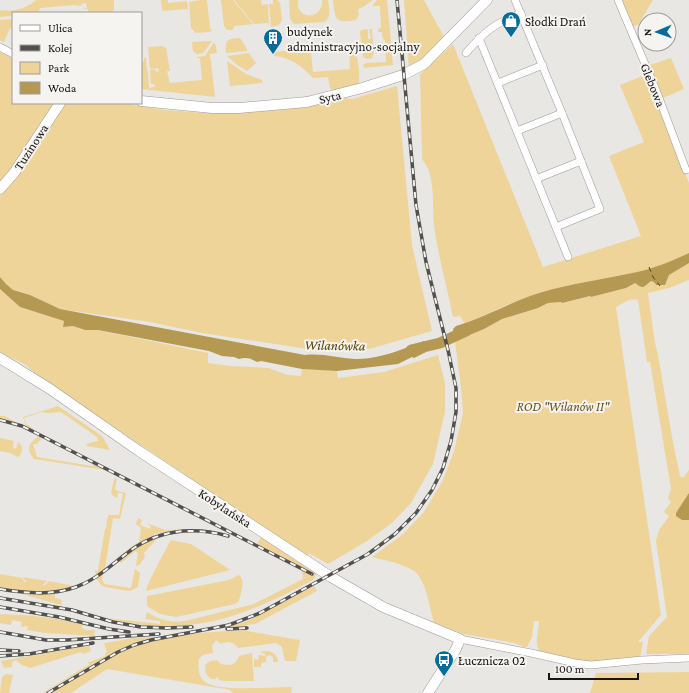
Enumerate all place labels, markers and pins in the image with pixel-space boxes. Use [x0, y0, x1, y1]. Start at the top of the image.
shop icon: Słodki Drań [500, 10, 522, 38]
place label: Słodki Drań [525, 14, 586, 29]
place label: budynek administracyjno-socjalny [287, 24, 420, 55]
building icon: budynek administracyjno-socjalny [262, 27, 284, 55]
bus stop icon: Łucznicza 02 [433, 649, 455, 677]
place label: Łucznicza 02 [458, 653, 525, 668]

